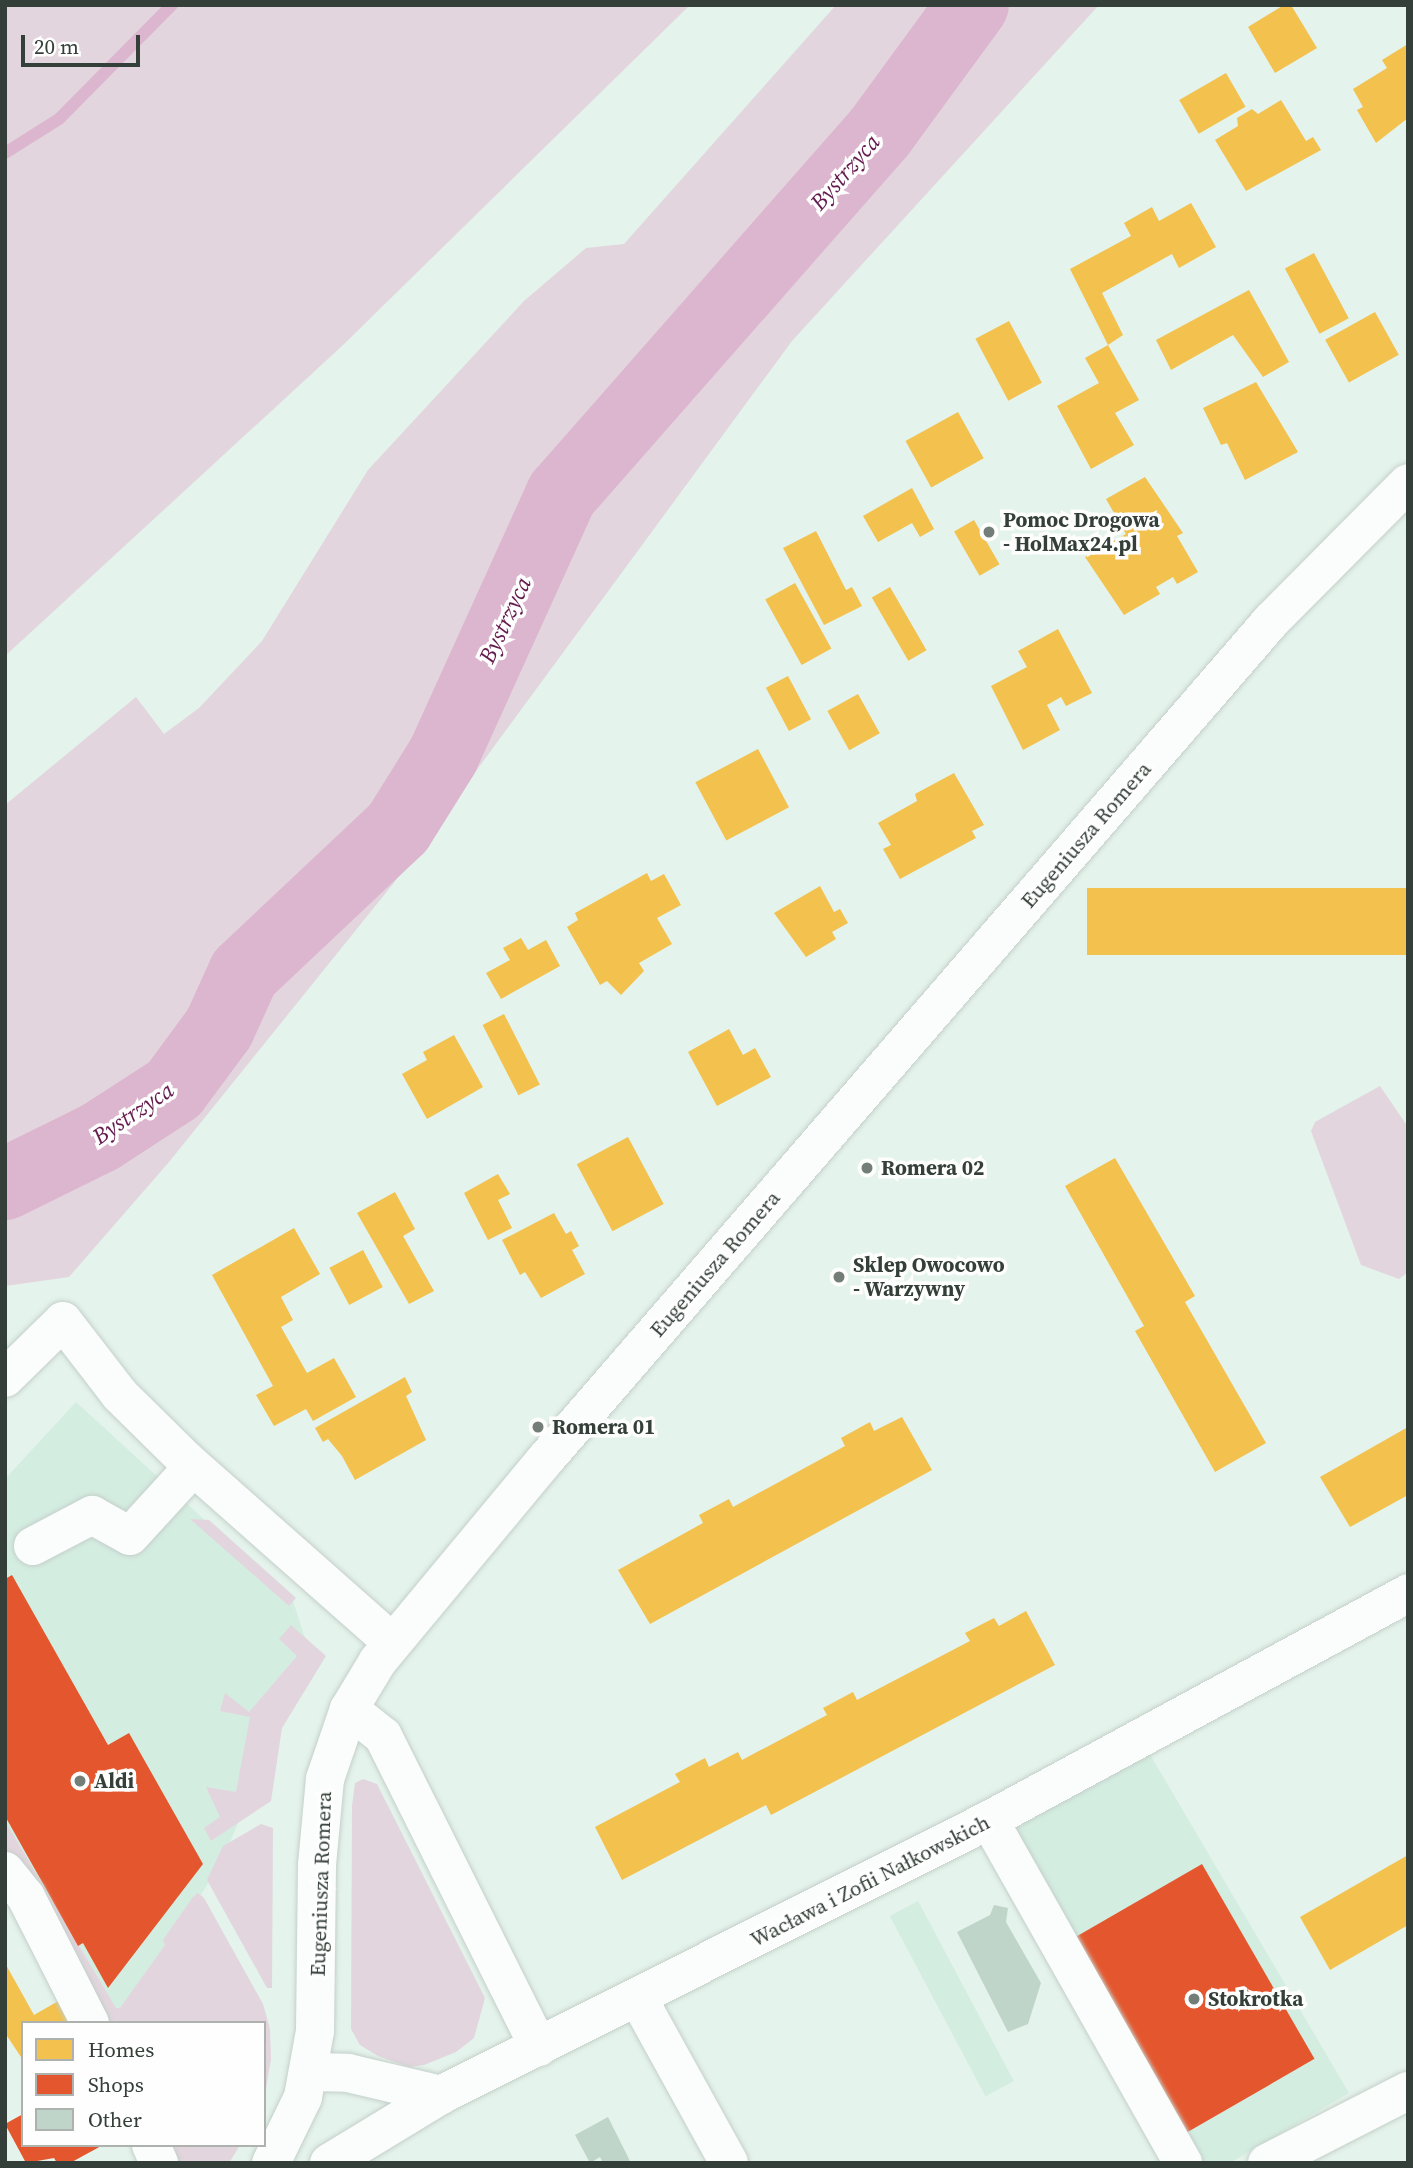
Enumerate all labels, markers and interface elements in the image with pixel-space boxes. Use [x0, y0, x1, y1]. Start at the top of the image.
scale bar [24, 21, 144, 65]
text: 20 m [34, 32, 79, 61]
water label: Bystrzyca [804, 128, 886, 216]
place label: Pomoc Drogowa - HolMax24.pl [1003, 507, 1160, 557]
marker: Pomoc Drogowa - HolMax24.pl [981, 524, 997, 540]
water label: Bystrzyca [473, 572, 537, 668]
street label: Eugeniusza Romera [1016, 757, 1156, 913]
water label: Bystrzyca [87, 1076, 179, 1150]
place label: Romera 02 [881, 1155, 984, 1181]
marker: Romera 02 [859, 1160, 875, 1176]
street label: Eugeniusza Romera [645, 1186, 785, 1342]
place label: Sklep Owocowo - Warzywny [853, 1252, 1005, 1302]
marker: Sklep Owocowo - Warzywny [831, 1269, 847, 1285]
place label: Romera 01 [552, 1414, 655, 1440]
marker: Romera 01 [530, 1419, 546, 1435]
place label: Aldi [94, 1768, 134, 1794]
marker: Aldi [72, 1773, 88, 1789]
street label: Eugeniusza Romera [305, 1791, 337, 1977]
street label: Wacława i Zofii Nałkowskich [746, 1810, 994, 1952]
place label: Stokrotka [1208, 1986, 1303, 2012]
marker: Stokrotka [1186, 1991, 1202, 2007]
legend [21, 2021, 266, 2147]
text: Homes [88, 2035, 154, 2064]
text: Shops [88, 2070, 144, 2099]
text: Other [88, 2105, 142, 2134]

